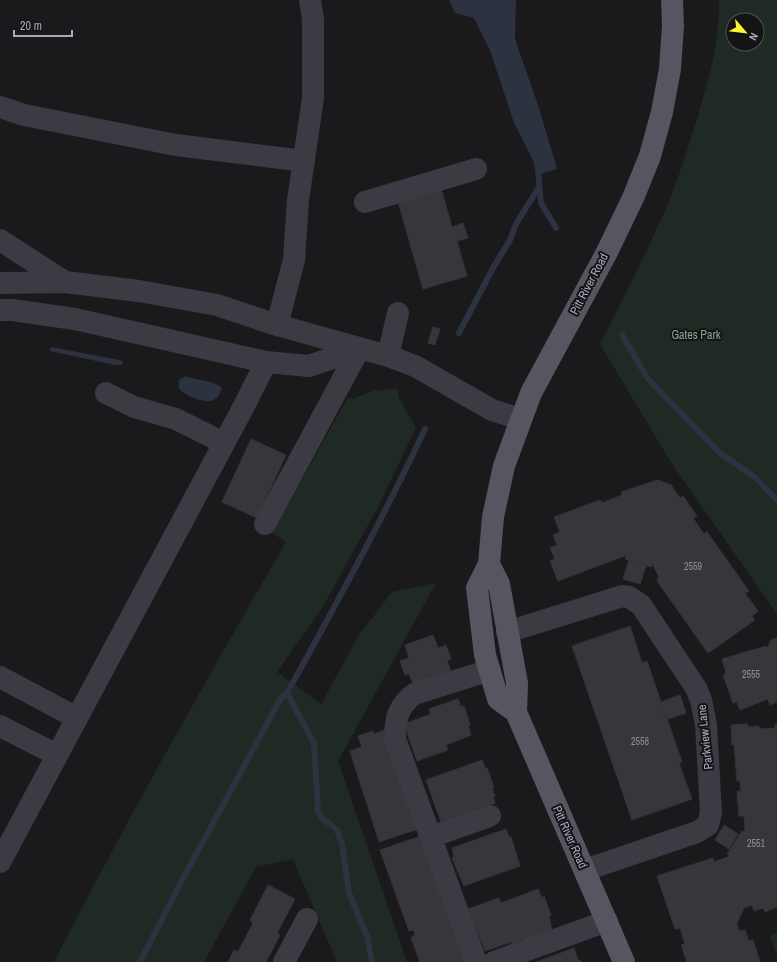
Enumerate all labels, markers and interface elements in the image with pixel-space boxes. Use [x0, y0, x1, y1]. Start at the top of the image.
scale bar [14, 12, 72, 38]
north arrow [725, 12, 765, 52]
text: 20 m [20, 18, 42, 34]
text: N [746, 31, 762, 43]
street label: Pitt River Road [566, 251, 612, 317]
park label: Gates Park [671, 327, 721, 343]
house number: 2559 [684, 560, 703, 573]
house number: 2555 [742, 668, 761, 681]
street label: Parkview Lane [694, 704, 716, 770]
house number: 2558 [631, 735, 650, 748]
street label: Pitt River Road [549, 803, 591, 871]
house number: 2551 [747, 837, 766, 850]

